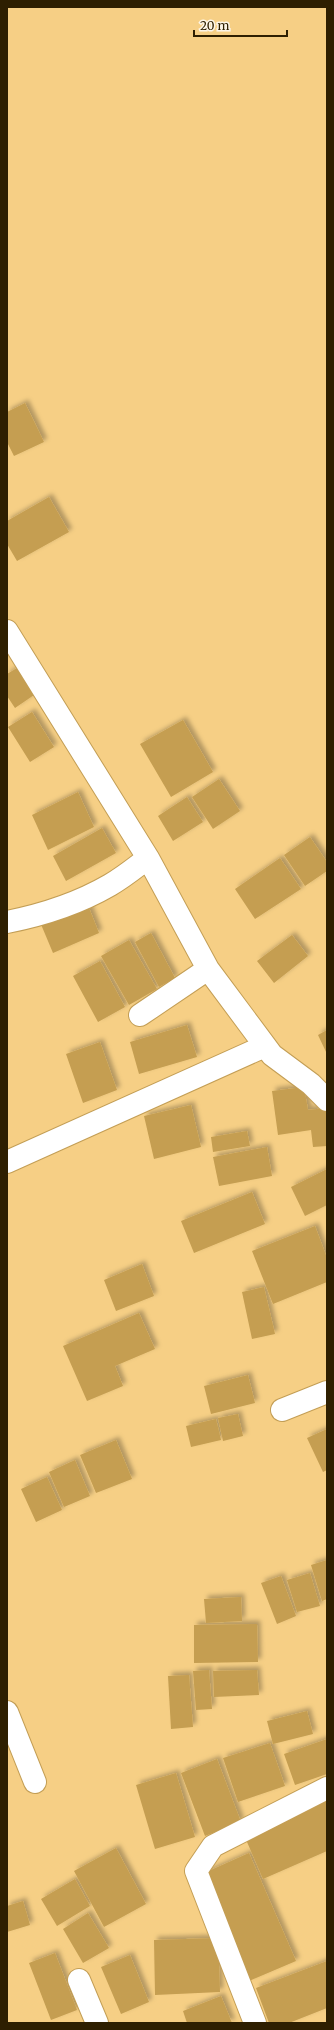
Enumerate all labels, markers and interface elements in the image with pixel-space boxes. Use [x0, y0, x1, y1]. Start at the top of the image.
scale bar [194, 12, 287, 38]
text: 20 m [200, 18, 229, 33]

